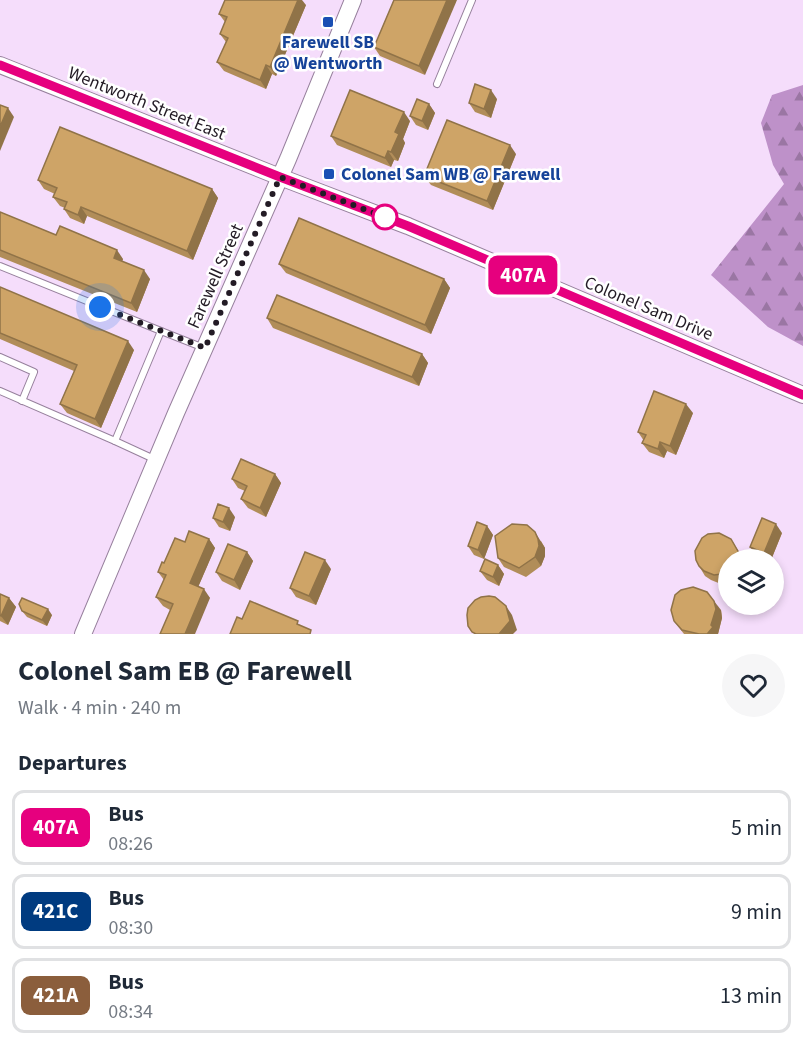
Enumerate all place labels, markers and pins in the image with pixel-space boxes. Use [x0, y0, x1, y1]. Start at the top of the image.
marker: Farewell SB @ Wentworth [321, 15, 335, 29]
place label: Farewell SB @ Wentworth [273, 30, 383, 76]
place label: Colonel Sam WB @ Farewell [341, 162, 560, 187]
marker: Colonel Sam WB @ Farewell [322, 167, 336, 181]
unlabelled marker [372, 204, 398, 230]

